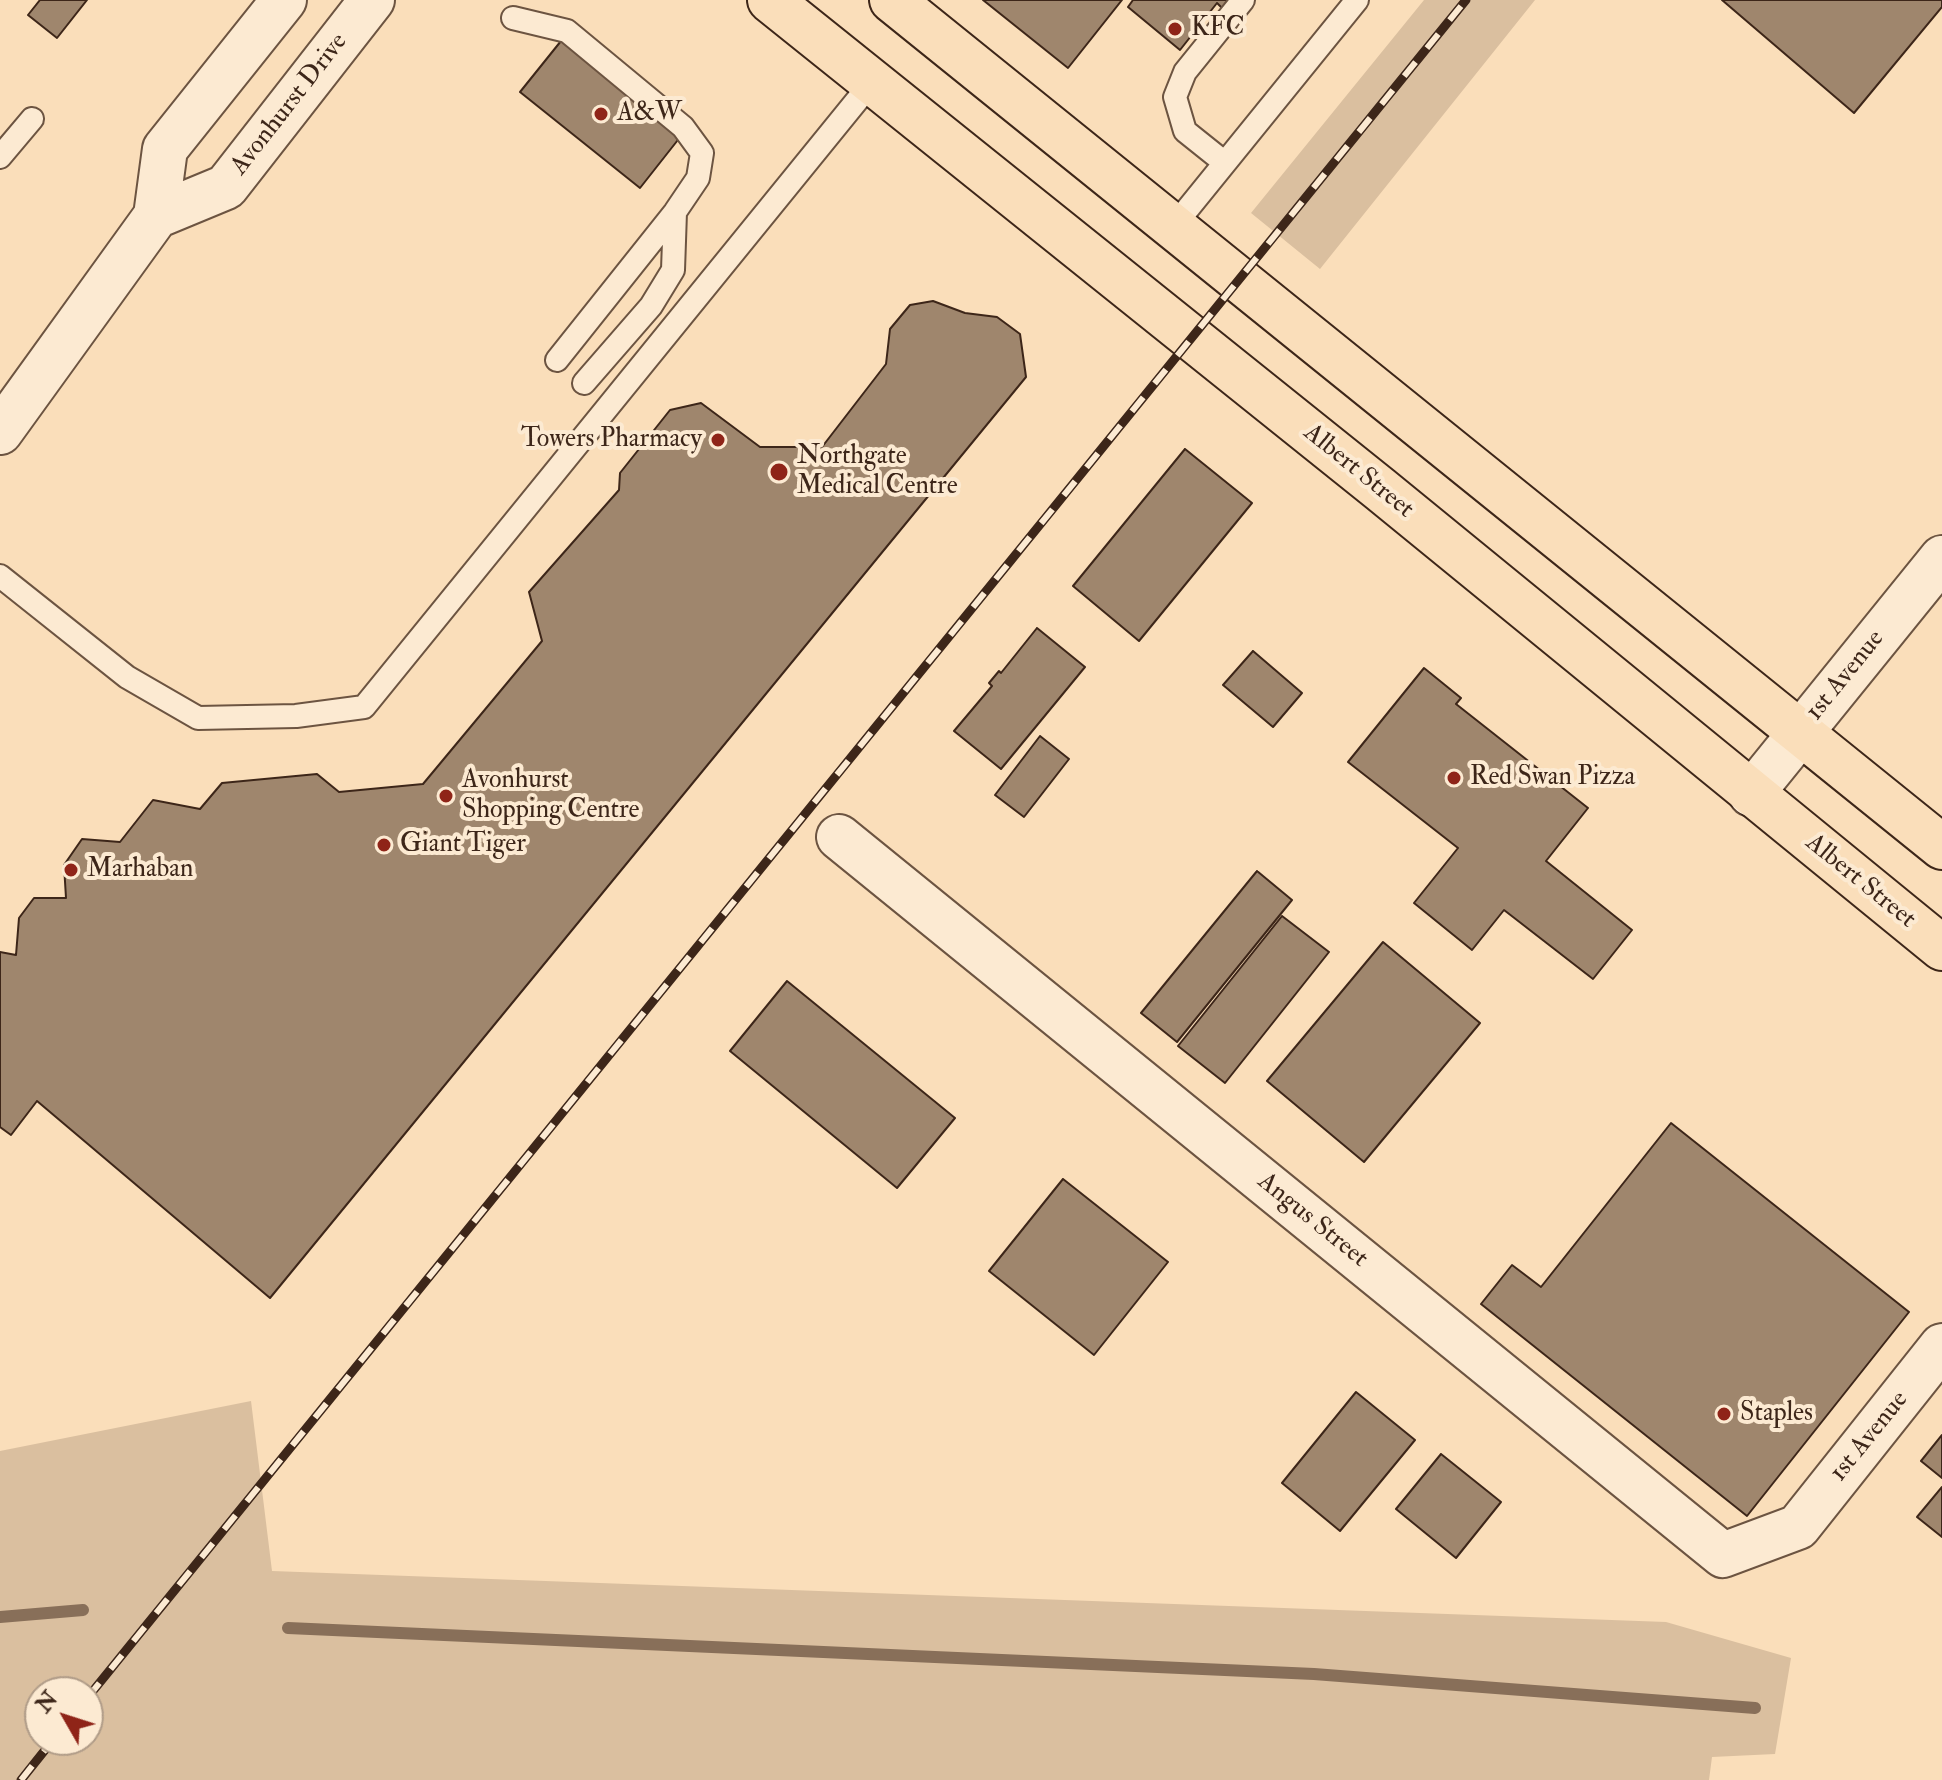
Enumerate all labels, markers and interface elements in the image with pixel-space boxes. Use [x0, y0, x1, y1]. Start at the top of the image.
place label: KFC [1191, 13, 1245, 45]
marker: KFC [1166, 20, 1184, 38]
street label: Avonhurst Drive [225, 28, 355, 182]
place label: A&W [617, 98, 682, 130]
marker: A&W [592, 105, 610, 123]
street label: Albert Street [1297, 418, 1419, 526]
place label: Towers Pharmacy [521, 424, 702, 456]
marker: Towers Pharmacy [709, 431, 727, 449]
place label: Northgate Medical Centre [797, 441, 958, 502]
marker: Northgate Medical Centre [768, 461, 790, 483]
street label: 1st Avenue [1800, 624, 1892, 728]
place label: Red Swan Pizza [1470, 762, 1635, 794]
place label: Avonhurst Shopping Centre [462, 765, 639, 826]
marker: Red Swan Pizza [1445, 769, 1463, 787]
marker: Avonhurst Shopping Centre [437, 787, 455, 805]
street label: Albert Street [1799, 828, 1921, 936]
place label: Giant Tiger [400, 829, 526, 861]
marker: Giant Tiger [375, 836, 393, 854]
place label: Marhaban [87, 854, 193, 886]
marker: Marhaban [62, 861, 80, 879]
street label: Angus Street [1250, 1167, 1374, 1275]
street label: 1st Avenue [1824, 1385, 1916, 1489]
place label: Staples [1740, 1398, 1813, 1430]
marker: Staples [1715, 1405, 1733, 1423]
north arrow [24, 1676, 104, 1756]
text: N [30, 1686, 64, 1719]

